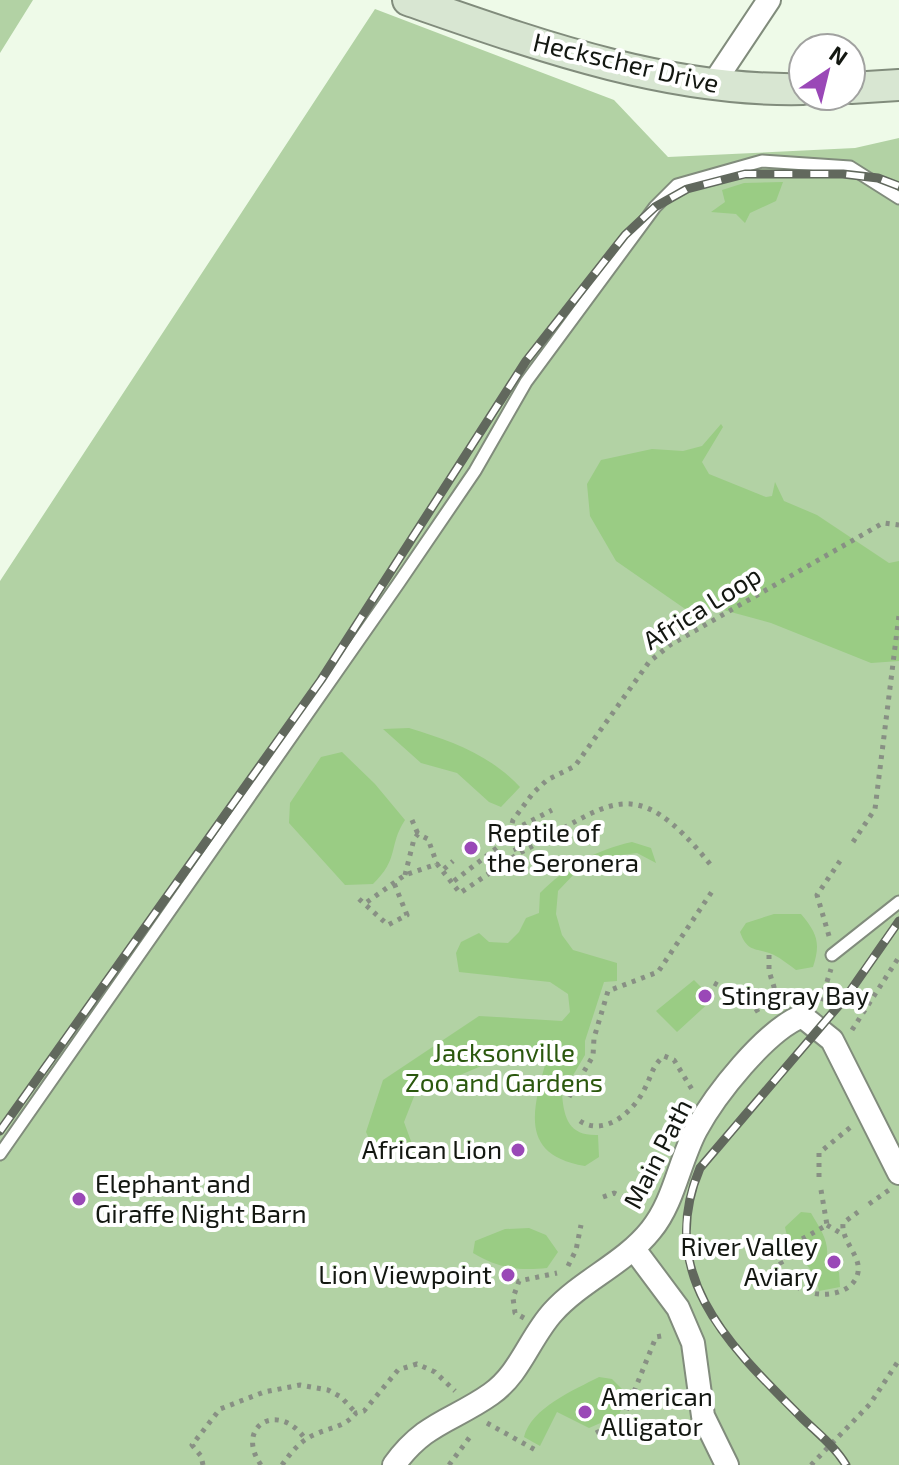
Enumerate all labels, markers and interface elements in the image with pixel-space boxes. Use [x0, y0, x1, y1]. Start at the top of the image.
street label: Heckscher Drive [530, 25, 722, 98]
north arrow [787, 32, 867, 112]
text: N [825, 40, 853, 70]
street label: Africa Loop [636, 558, 766, 655]
place label: Reptile of the Seronera [487, 816, 639, 877]
marker: Reptile of the Seronera [462, 839, 480, 857]
place label: Stingray Bay [721, 979, 869, 1010]
marker: Stingray Bay [696, 987, 714, 1005]
park label: Jacksonville Zoo and Gardens [405, 1036, 603, 1097]
street label: Main Path [616, 1093, 697, 1213]
place label: African Lion [362, 1133, 502, 1164]
marker: African Lion [509, 1141, 527, 1159]
place label: Elephant and Giraffe Night Barn [95, 1167, 307, 1228]
marker: Elephant and Giraffe Night Barn [70, 1190, 88, 1208]
place label: River Valley Aviary [680, 1230, 818, 1291]
marker: River Valley Aviary [825, 1253, 843, 1271]
place label: Lion Viewpoint [318, 1258, 492, 1289]
marker: Lion Viewpoint [499, 1266, 517, 1284]
place label: American Alligator [601, 1380, 713, 1441]
marker: American Alligator [576, 1403, 594, 1421]

